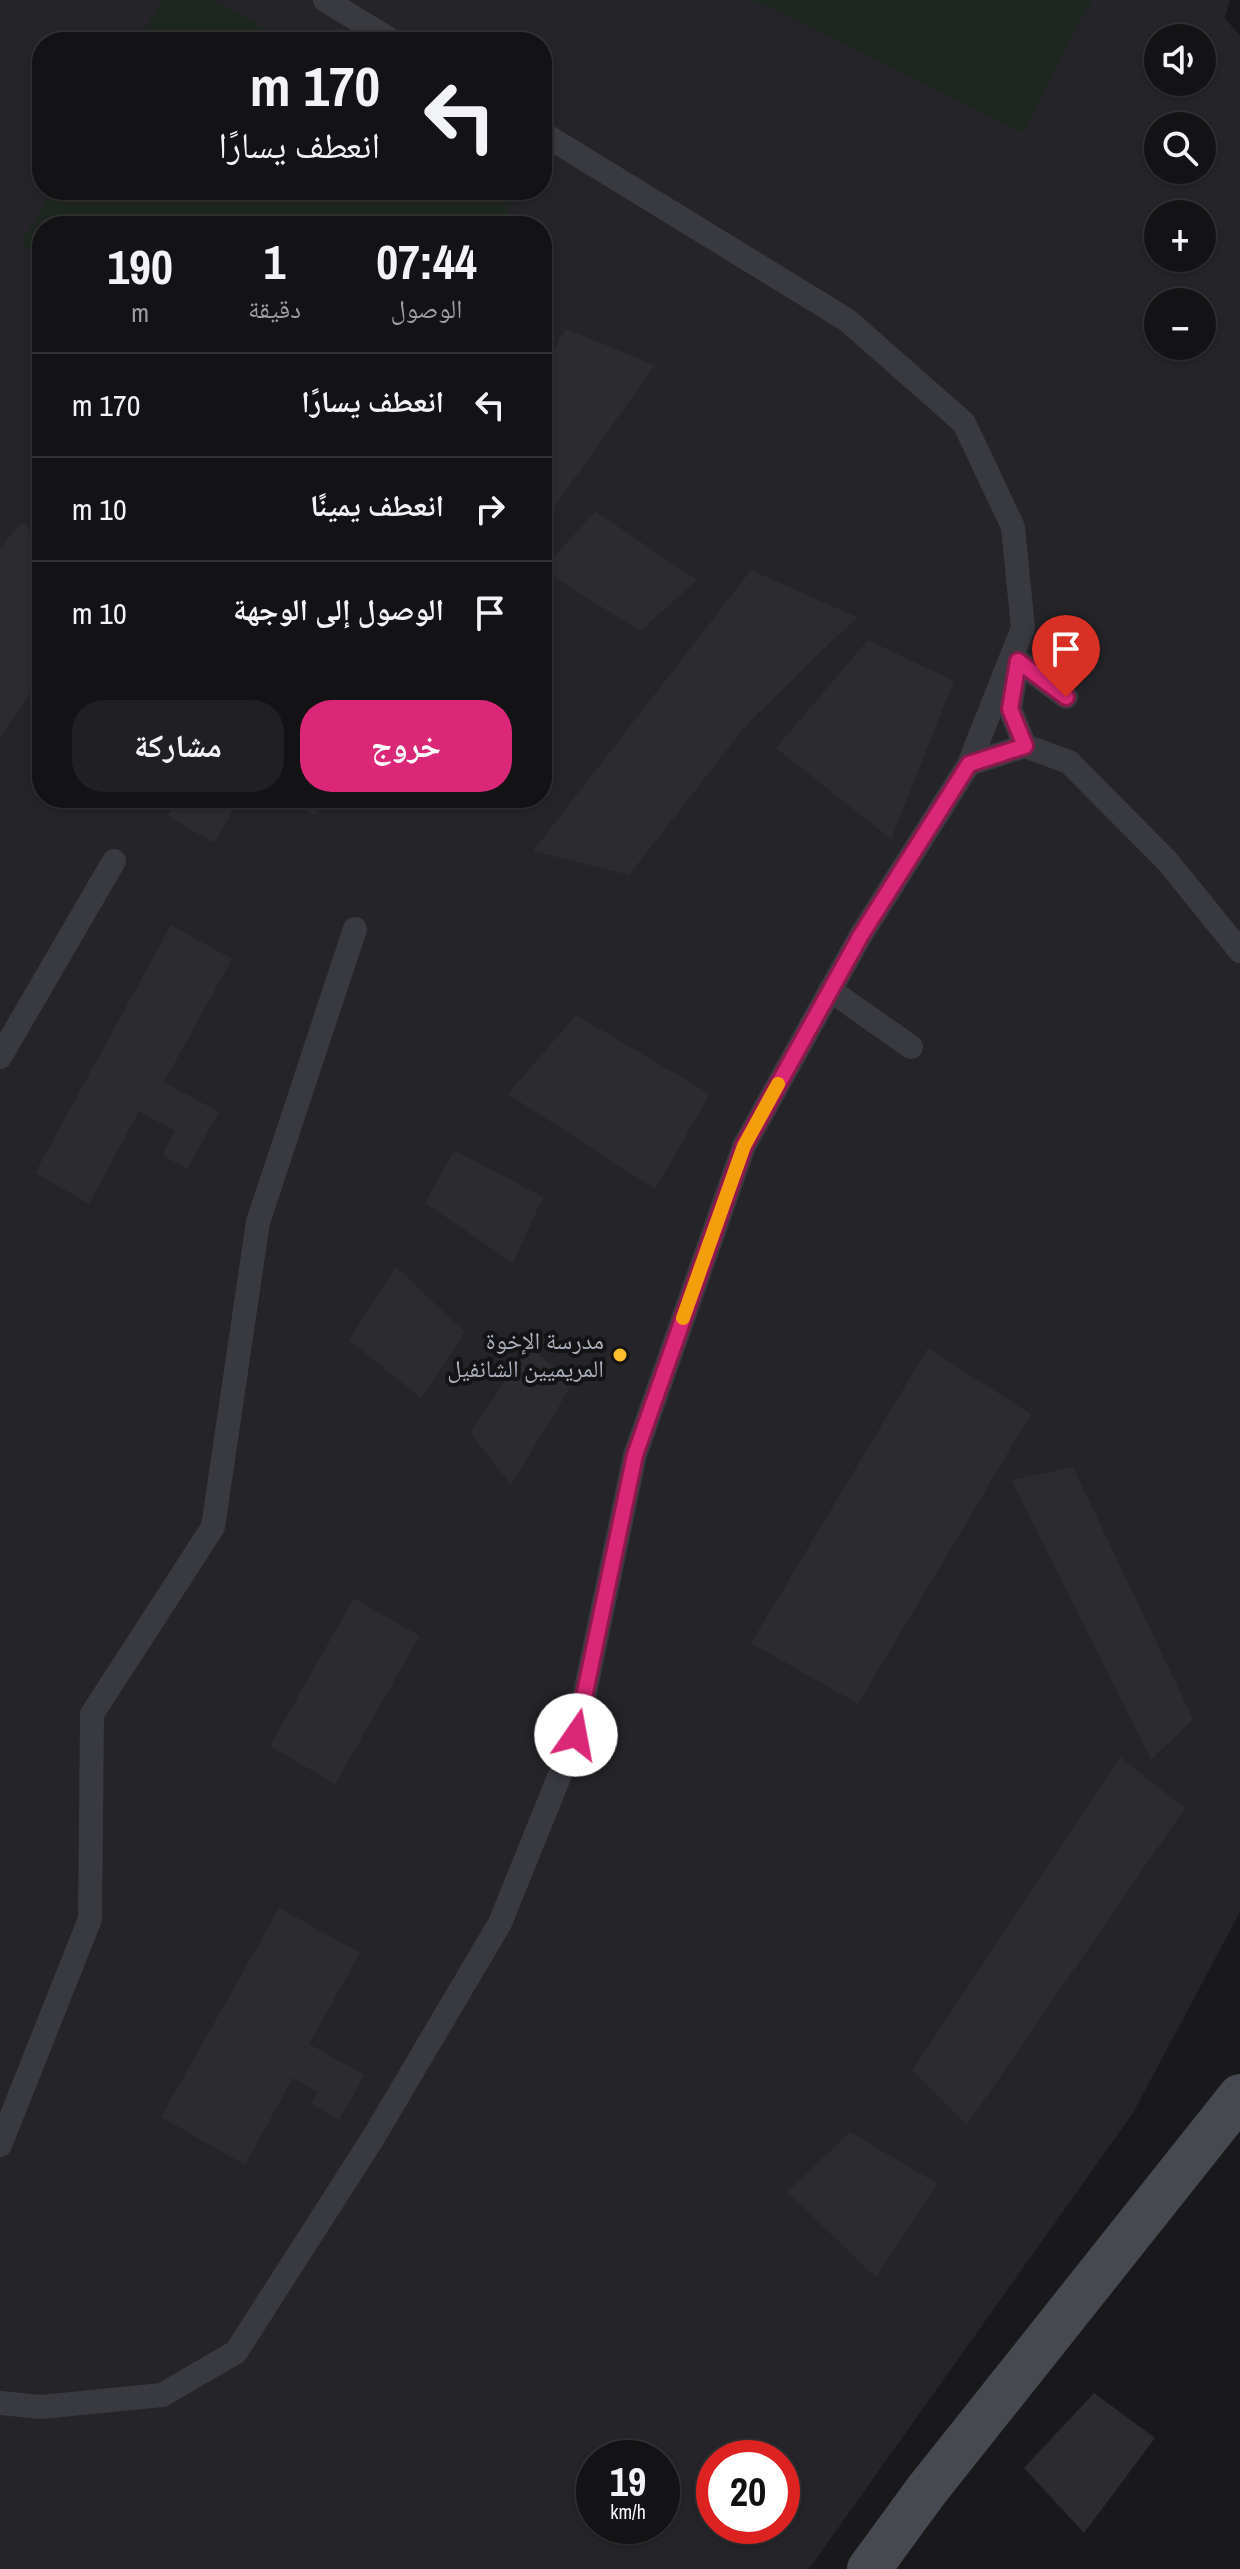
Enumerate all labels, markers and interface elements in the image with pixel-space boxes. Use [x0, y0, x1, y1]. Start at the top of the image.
map controls [1144, 24, 1216, 360]
button: sound [1144, 24, 1216, 96]
text: 170 m [250, 48, 380, 123]
icon: left [408, 64, 512, 168]
button: search [1144, 112, 1216, 184]
text: انعطف يسارًا [219, 121, 380, 169]
button: + [1144, 200, 1216, 272]
text: 1 [264, 229, 285, 294]
text: 07:44 [376, 229, 477, 294]
text: 190 [107, 234, 173, 299]
button: − [1144, 288, 1216, 360]
text: دقيقة [248, 291, 301, 326]
text: الوصول [390, 291, 462, 326]
text: m [131, 295, 149, 330]
text: انعطف يسارًا [301, 381, 444, 421]
icon: left [468, 383, 512, 427]
text: 170 m [72, 385, 140, 425]
text: انعطف يمينًا [310, 485, 444, 525]
icon: right [468, 487, 512, 531]
text: 10 m [72, 489, 127, 529]
text: الوصول إلى الوجهة [233, 589, 444, 629]
icon: arrive [468, 591, 512, 635]
text: 10 m [72, 593, 127, 633]
pin [1032, 615, 1100, 697]
icon: arrive [1044, 627, 1088, 671]
button: مشاركة [72, 700, 284, 792]
button: خروج [300, 700, 512, 792]
place label: مدرسة الإخوة المريميين الشانفيل [447, 1324, 604, 1384]
marker: مدرسة الإخوة المريميين الشانفيل [611, 1346, 629, 1364]
position arrow [534, 1693, 618, 1777]
speed limit sign: 20 [696, 2440, 800, 2544]
text: 19 [610, 2455, 646, 2508]
text: km/h [610, 2498, 646, 2525]

